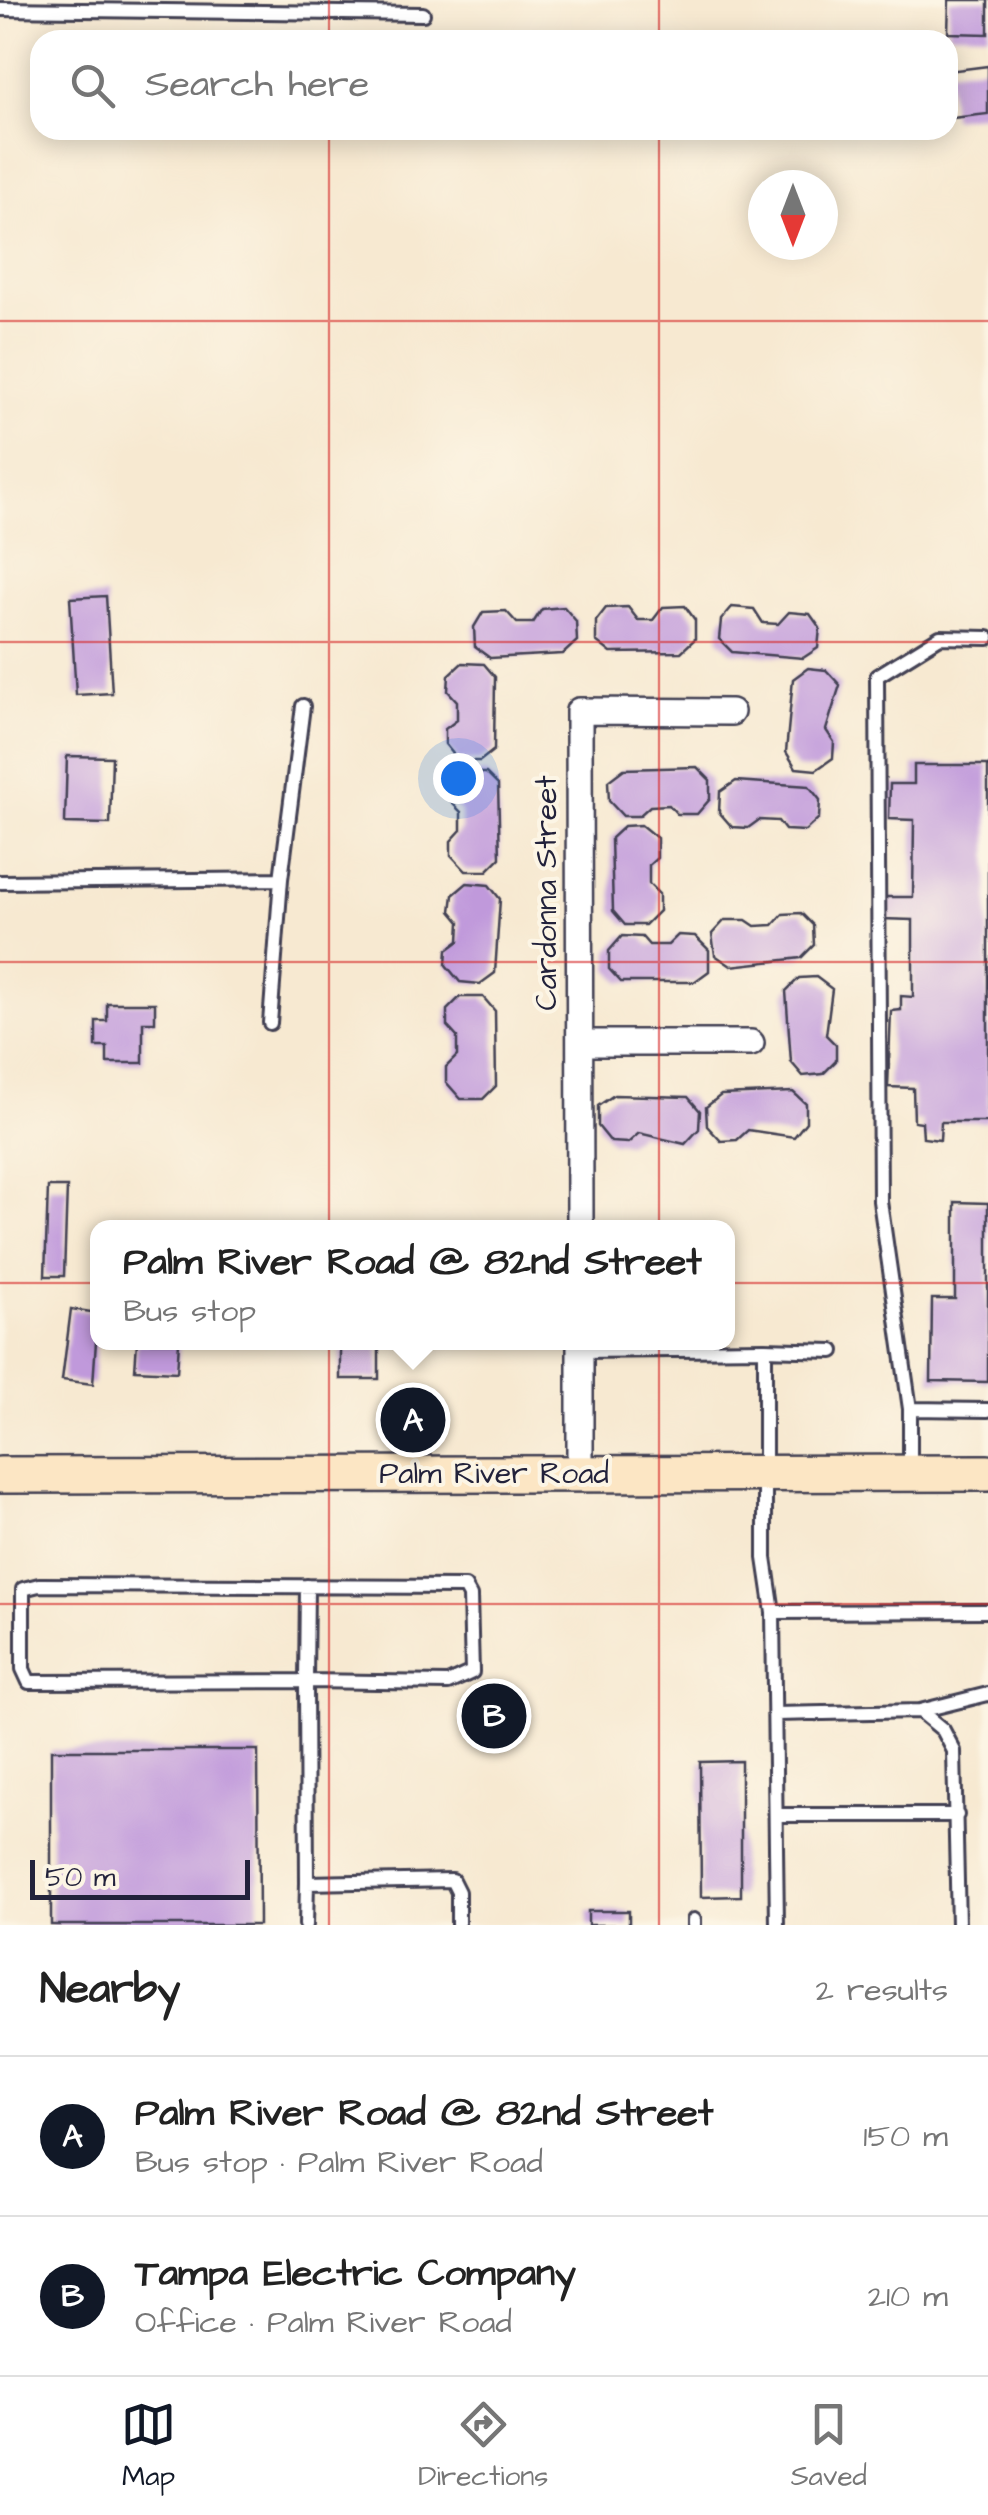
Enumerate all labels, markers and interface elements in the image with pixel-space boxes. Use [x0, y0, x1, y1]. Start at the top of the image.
search box [30, 30, 958, 140]
icon: search [65, 58, 120, 113]
text: Search here [145, 59, 369, 111]
north arrow [748, 170, 838, 260]
your location [433, 753, 484, 804]
street label: Cardonna Street [526, 775, 568, 1011]
popup [90, 1220, 735, 1350]
text: Palm River Road @ 82nd Street [123, 1237, 702, 1289]
text: Bus stop [123, 1289, 256, 1334]
pin: A [380, 1382, 446, 1458]
street label: Palm River Road [379, 1453, 609, 1495]
pin: B [462, 1678, 526, 1754]
scale bar [30, 1855, 250, 1900]
text: 50 m [45, 1858, 116, 1897]
text: Nearby [40, 1961, 180, 2019]
text: 2 results [816, 1968, 948, 2013]
text: Palm River Road @ 82nd Street [135, 2088, 713, 2140]
text: A [62, 2114, 83, 2159]
text: 150 m [863, 2114, 948, 2159]
text: Bus stop · Palm River Road [135, 2140, 543, 2185]
text: Tampa Electric Company [135, 2248, 576, 2300]
text: B [61, 2274, 84, 2319]
text: 210 m [868, 2274, 948, 2319]
text: Office · Palm River Road [135, 2300, 512, 2345]
tab: Map [121, 2397, 176, 2496]
tab: Directions [418, 2397, 548, 2496]
tab: Saved [791, 2397, 867, 2496]

